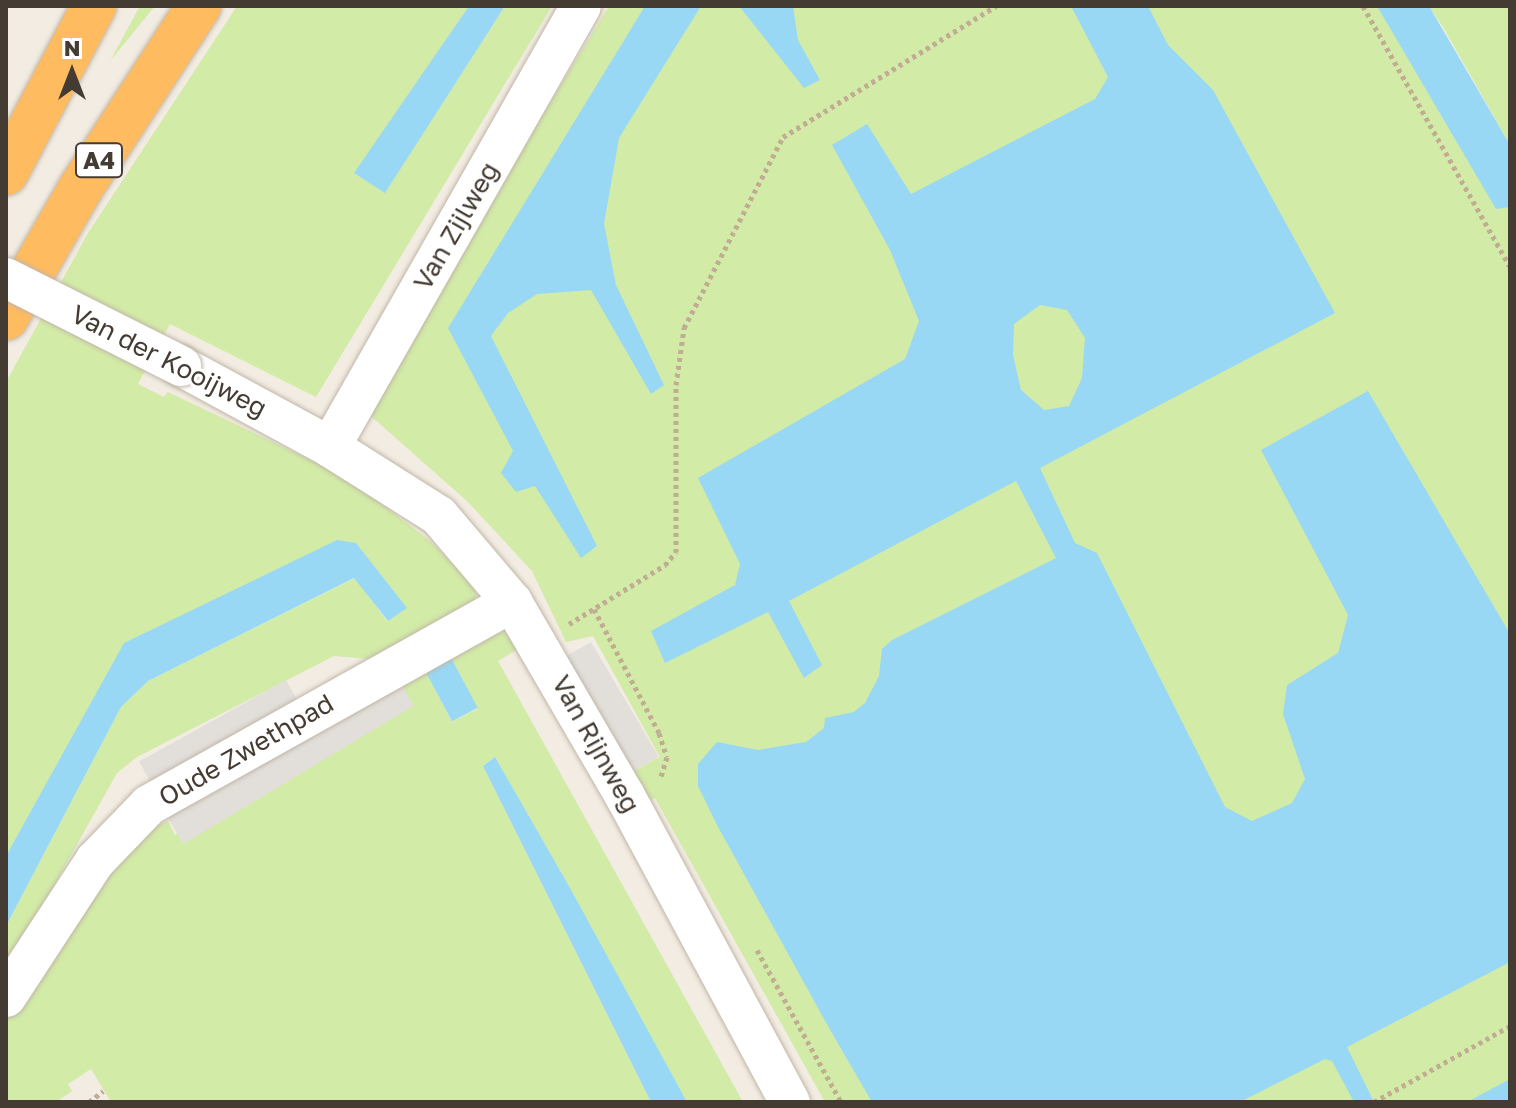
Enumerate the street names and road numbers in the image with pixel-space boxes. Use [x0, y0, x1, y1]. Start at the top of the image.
road number: A4 [73, 140, 125, 180]
street label: Van Zijlweg [407, 156, 505, 296]
street label: Van der Kooijweg [66, 298, 272, 424]
street label: Van Rijnweg [545, 670, 647, 818]
street label: Oude Zwethpad [153, 687, 339, 813]

